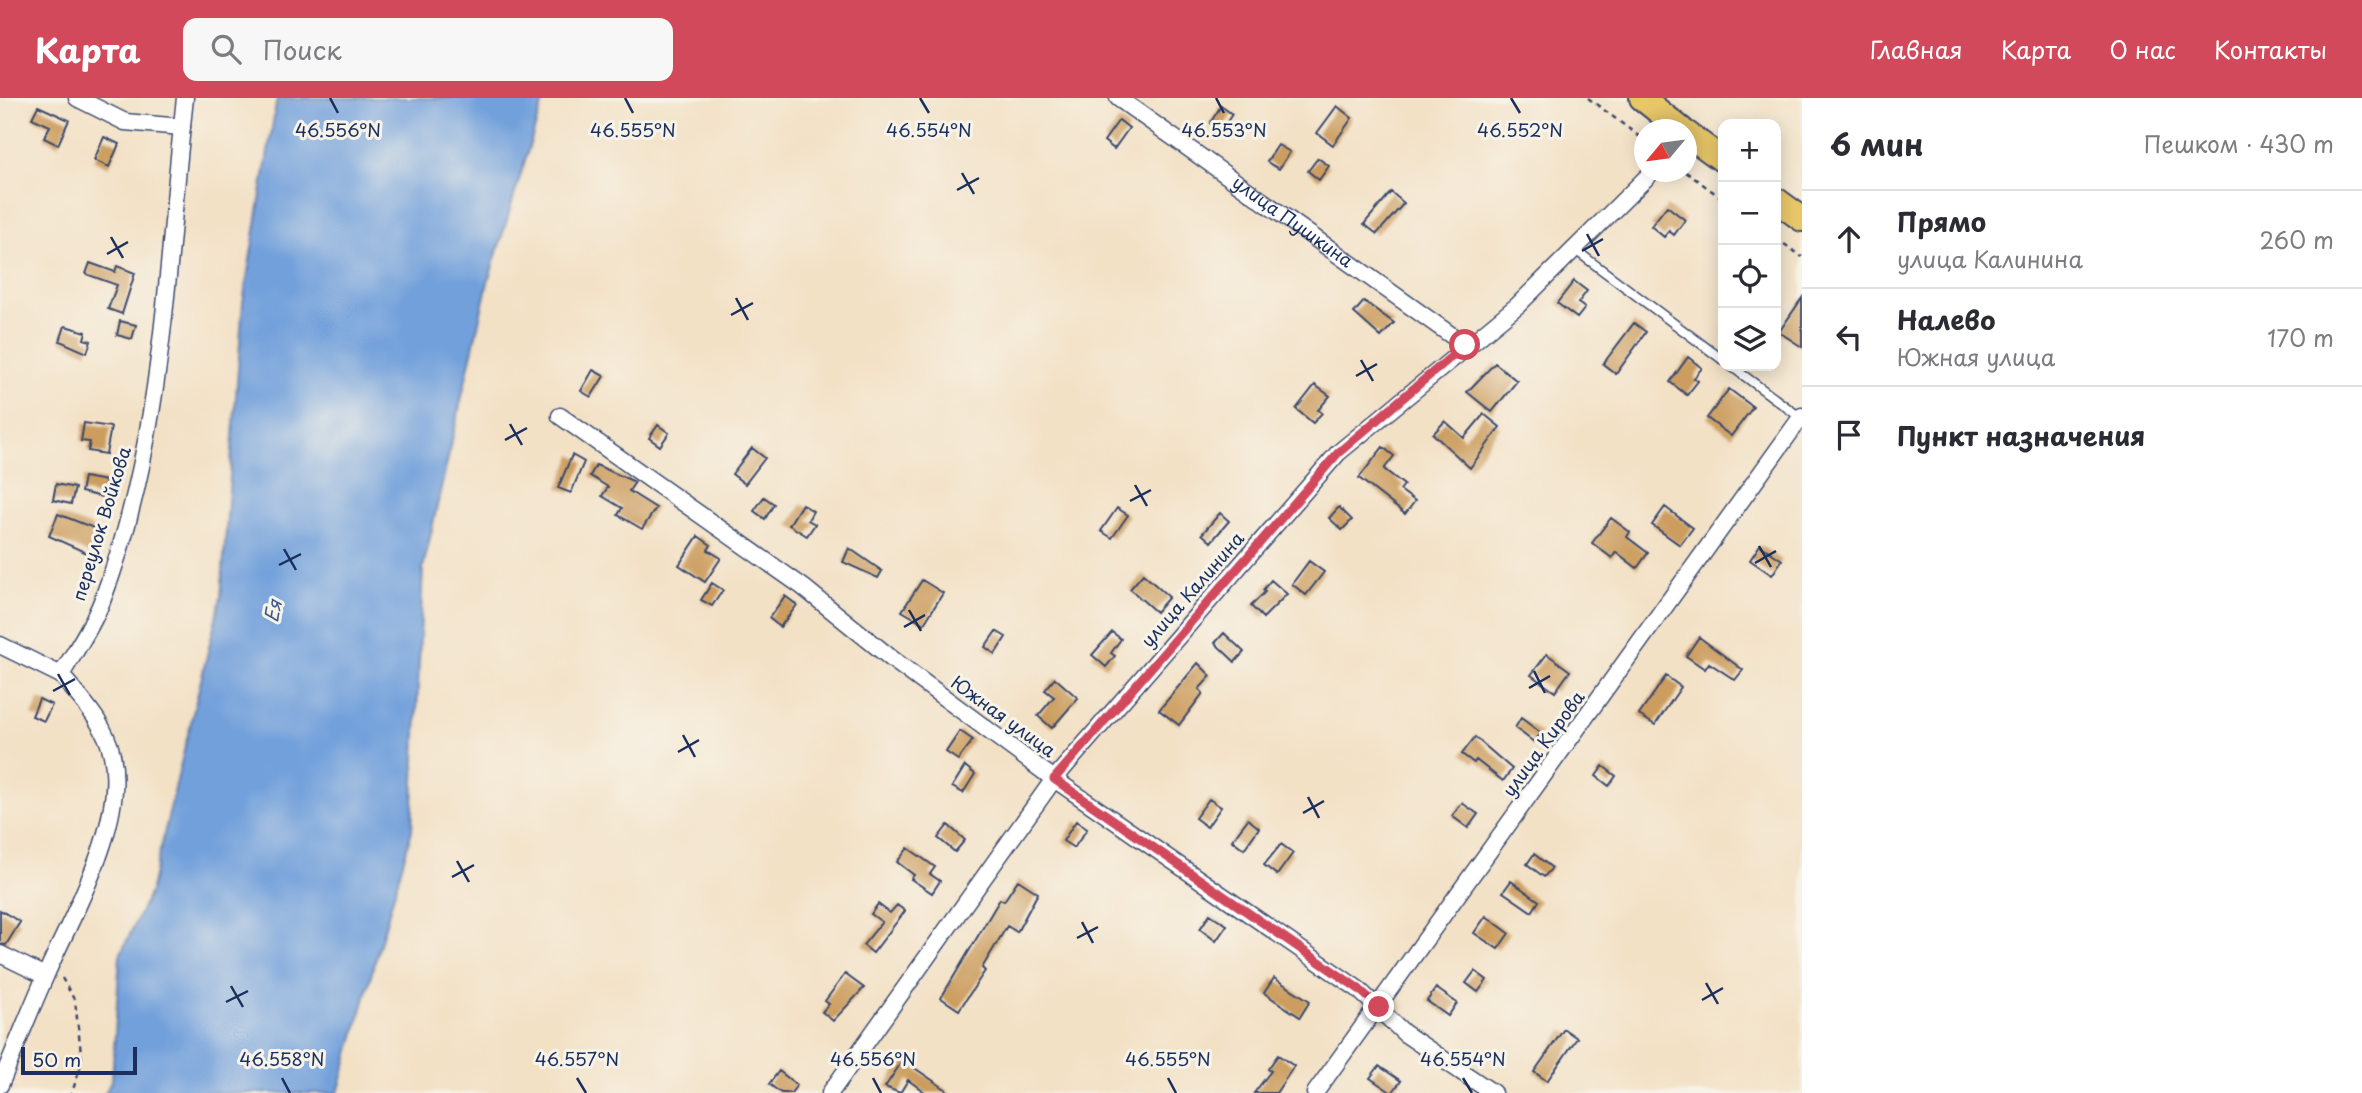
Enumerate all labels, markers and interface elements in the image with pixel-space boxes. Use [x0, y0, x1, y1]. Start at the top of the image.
search box [183, 18, 673, 81]
text: Карта [35, 24, 141, 74]
icon: search [207, 30, 245, 68]
text: Поиск [263, 30, 342, 69]
text: Главная [1870, 31, 1963, 67]
text: Карта [2001, 31, 2071, 67]
text: О нас [2109, 31, 2176, 67]
text: Контакты [2214, 31, 2327, 67]
text: 46.556°N [295, 116, 381, 143]
text: 46.555°N [590, 116, 676, 143]
text: 46.554°N [886, 116, 972, 143]
text: 46.553°N [1181, 116, 1267, 143]
text: 46.552°N [1477, 116, 1563, 143]
north arrow [1634, 119, 1697, 182]
map controls [1718, 119, 1781, 371]
button: + [1718, 119, 1781, 182]
text: 6 мин [1830, 121, 1924, 166]
text: Пешком · 430 m [2144, 126, 2334, 161]
street label: улица Пушкина [1227, 168, 1360, 274]
button: − [1718, 182, 1781, 245]
text: Прямо [1897, 202, 1986, 241]
icon: ahead [1830, 220, 1868, 258]
text: 260 m [2259, 222, 2334, 257]
text: улица Калинина [1897, 241, 2083, 276]
button: locate [1718, 245, 1781, 308]
text: Налево [1897, 300, 1995, 339]
button: layers [1718, 308, 1781, 371]
icon: left [1830, 318, 1868, 356]
text: 170 m [2267, 320, 2334, 355]
route start [1449, 329, 1480, 360]
text: Южная улица [1897, 339, 2055, 374]
icon: arrive [1830, 416, 1868, 454]
text: Пункт назначения [1897, 416, 2145, 455]
street label: переулок Войкова [64, 442, 137, 604]
street label: улица Калинина [1134, 525, 1250, 653]
water label: Ея [256, 595, 288, 625]
street label: Южная улица [946, 668, 1062, 763]
street label: улица Кирова [1495, 684, 1591, 802]
route end [1363, 991, 1394, 1022]
scale bar [21, 1044, 136, 1076]
text: 50 m [32, 1045, 81, 1073]
text: 46.558°N [239, 1045, 325, 1072]
text: 46.557°N [535, 1045, 619, 1072]
text: 46.556°N [830, 1045, 916, 1072]
text: 46.555°N [1125, 1045, 1211, 1072]
text: 46.554°N [1420, 1045, 1506, 1072]

